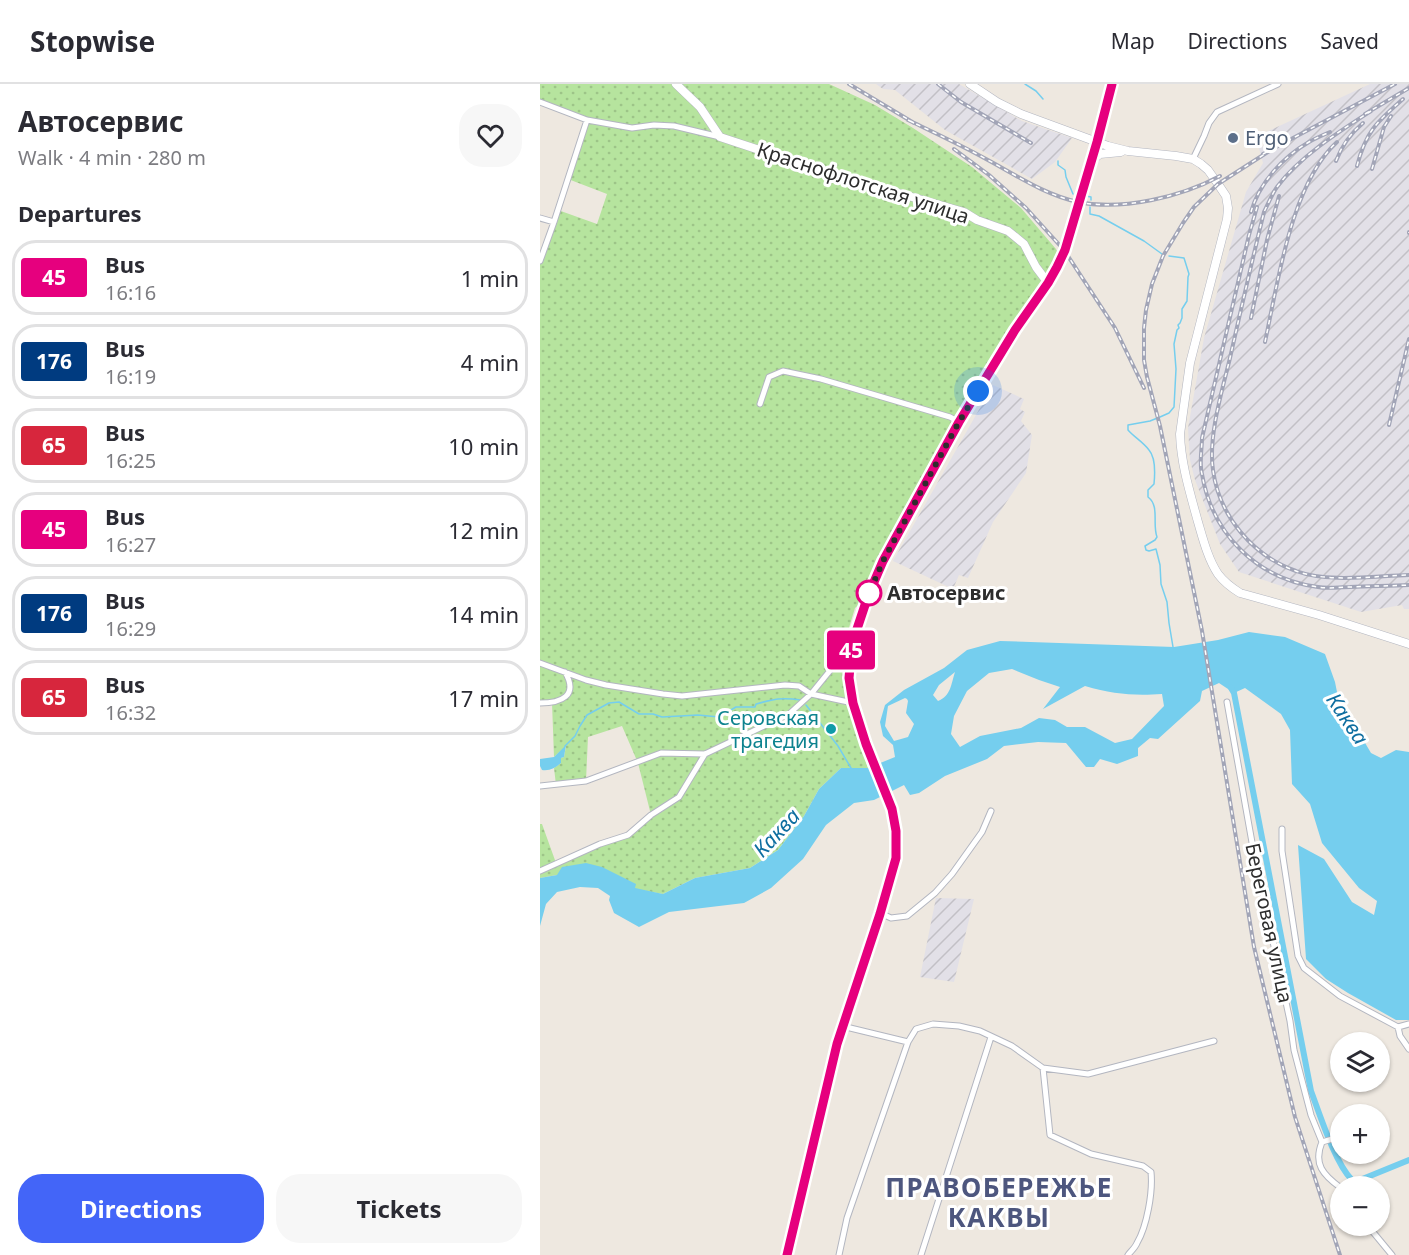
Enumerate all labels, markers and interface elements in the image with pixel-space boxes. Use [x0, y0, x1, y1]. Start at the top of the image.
text: Stopwise [30, 22, 155, 60]
text: Map [1111, 27, 1155, 55]
text: Directions [1188, 27, 1287, 55]
text: Saved [1320, 27, 1379, 55]
text: Автосервис [18, 102, 184, 140]
button: heart [459, 104, 522, 167]
place label: Ergo [1245, 124, 1289, 151]
marker: Ergo [1226, 131, 1240, 145]
street label: Краснофлотская улица [754, 135, 973, 230]
text: Walk · 4 min · 280 m [18, 144, 206, 171]
text: Departures [18, 198, 142, 228]
text: Bus [105, 249, 145, 279]
text: 45 [42, 263, 66, 291]
text: 1 min [461, 263, 519, 293]
text: 16:16 [105, 279, 156, 306]
text: Bus [105, 333, 145, 363]
text: 176 [36, 347, 72, 375]
text: 4 min [461, 347, 519, 377]
text: 16:19 [105, 363, 156, 390]
your location [963, 376, 993, 406]
text: Bus [105, 417, 145, 447]
text: 65 [42, 431, 66, 459]
text: 10 min [448, 431, 519, 461]
text: 16:25 [105, 447, 156, 474]
text: Bus [105, 501, 145, 531]
text: 45 [42, 515, 66, 543]
text: 12 min [448, 515, 519, 545]
text: 16:27 [105, 531, 156, 558]
place label: Автосервис [887, 579, 1005, 606]
marker: Автосервис [856, 580, 882, 606]
text: Bus [105, 585, 145, 615]
text: 176 [36, 599, 72, 627]
text: 14 min [448, 599, 519, 629]
text: 16:29 [105, 615, 156, 642]
line badge: 45 [824, 630, 878, 670]
text: 45 [839, 636, 863, 664]
text: Bus [105, 669, 145, 699]
text: 65 [42, 683, 66, 711]
text: 17 min [448, 683, 519, 713]
water label: Каква [1320, 687, 1375, 750]
text: 16:32 [105, 699, 156, 726]
place label: Серовская трагедия [717, 704, 819, 754]
marker: Серовская трагедия [824, 722, 838, 736]
water label: Каква [747, 802, 806, 863]
street label: Береговая улица [1239, 840, 1300, 1005]
map controls [1330, 1032, 1390, 1236]
button: layers [1330, 1032, 1390, 1092]
button: + [1330, 1104, 1390, 1164]
district label: ПРАВОБЕРЕЖЬЕ КАКВЫ [885, 1169, 1113, 1235]
button: Directions [18, 1174, 264, 1243]
button: Tickets [276, 1174, 522, 1243]
button: − [1330, 1176, 1390, 1236]

